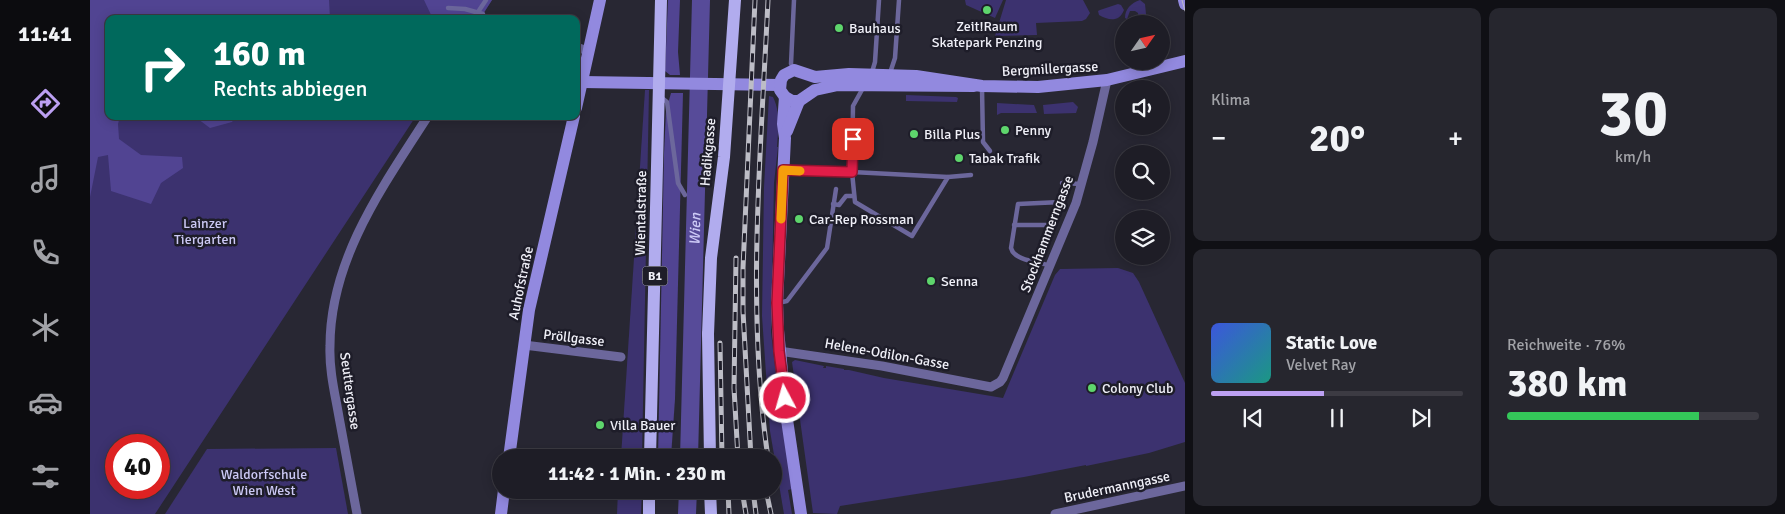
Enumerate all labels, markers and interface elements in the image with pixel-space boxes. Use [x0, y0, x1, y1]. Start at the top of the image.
marker: Zeit!Raum Skatepark Penzing [981, 4, 993, 16]
north arrow [1115, 15, 1170, 70]
map controls [1115, 15, 1170, 265]
place label: Zeit!Raum Skatepark Penzing [932, 18, 1042, 51]
text: 11:41 [18, 20, 72, 47]
place label: Bauhaus [849, 20, 901, 37]
marker: Bauhaus [833, 22, 845, 34]
text: 160 m [213, 32, 306, 75]
icon: right [130, 35, 195, 100]
street label: Bergmillergasse [1001, 58, 1099, 80]
text: 30 [1598, 74, 1668, 154]
text: Rechts abbiegen [213, 75, 367, 102]
button: sound [1115, 80, 1170, 135]
icon: directions [28, 86, 63, 121]
text: Klima [1211, 90, 1250, 110]
text: 20° [1309, 115, 1365, 162]
street label: Hadikgasse [697, 117, 719, 187]
pin [832, 118, 874, 160]
text: − [1211, 121, 1226, 155]
text: + [1448, 121, 1463, 155]
place label: Penny [1015, 122, 1052, 139]
marker: Penny [999, 124, 1011, 136]
icon: arrive [839, 125, 867, 153]
place label: Billa Plus [924, 126, 980, 143]
marker: Billa Plus [908, 128, 920, 140]
button: search [1115, 145, 1170, 200]
text: km/h [1615, 147, 1651, 167]
place label: Tabak Trafik [969, 150, 1040, 167]
marker: Tabak Trafik [953, 152, 965, 164]
icon: music [28, 161, 63, 196]
street label: Wientalstraße [632, 170, 650, 256]
street label: Stockhammerngasse [1017, 173, 1077, 295]
button: layers [1115, 210, 1170, 265]
place label: Car-Rep Rossman [809, 211, 914, 228]
water label: Wien [686, 212, 704, 246]
marker: Car-Rep Rossman [793, 213, 805, 225]
park label: Lainzer Tiergarten [174, 215, 236, 248]
icon: phone [28, 235, 63, 270]
street label: Auhofstraße [505, 245, 537, 321]
road number: B1 [642, 266, 668, 286]
place label: Senna [941, 273, 978, 290]
marker: Senna [925, 275, 937, 287]
icon: climate [28, 310, 63, 345]
street label: Pröllgasse [542, 326, 606, 350]
text: Static Love [1286, 331, 1377, 355]
street label: Helene-Odilon-Gasse [823, 335, 951, 373]
text: Reichweite · 76% [1507, 335, 1626, 355]
street label: Seuttergasse [336, 351, 364, 431]
text: Velvet Ray [1286, 355, 1356, 375]
text: 380 km [1507, 360, 1628, 407]
position arrow [758, 371, 810, 423]
place label: Colony Club [1102, 380, 1173, 397]
marker: Colony Club [1086, 382, 1098, 394]
icon: car [28, 385, 63, 420]
icon: previous [1239, 404, 1267, 432]
icon: pause [1323, 404, 1351, 432]
icon: next [1407, 404, 1435, 432]
place label: Villa Bauer [610, 417, 676, 434]
marker: Villa Bauer [594, 419, 606, 431]
speed limit sign: 40 [105, 434, 170, 499]
icon: filters [28, 459, 63, 494]
text: 11:42 · 1 Min. · 230 m [548, 462, 726, 486]
park label: Waldorfschule Wien West [221, 466, 307, 499]
street label: Brudermanngasse [1062, 467, 1172, 507]

